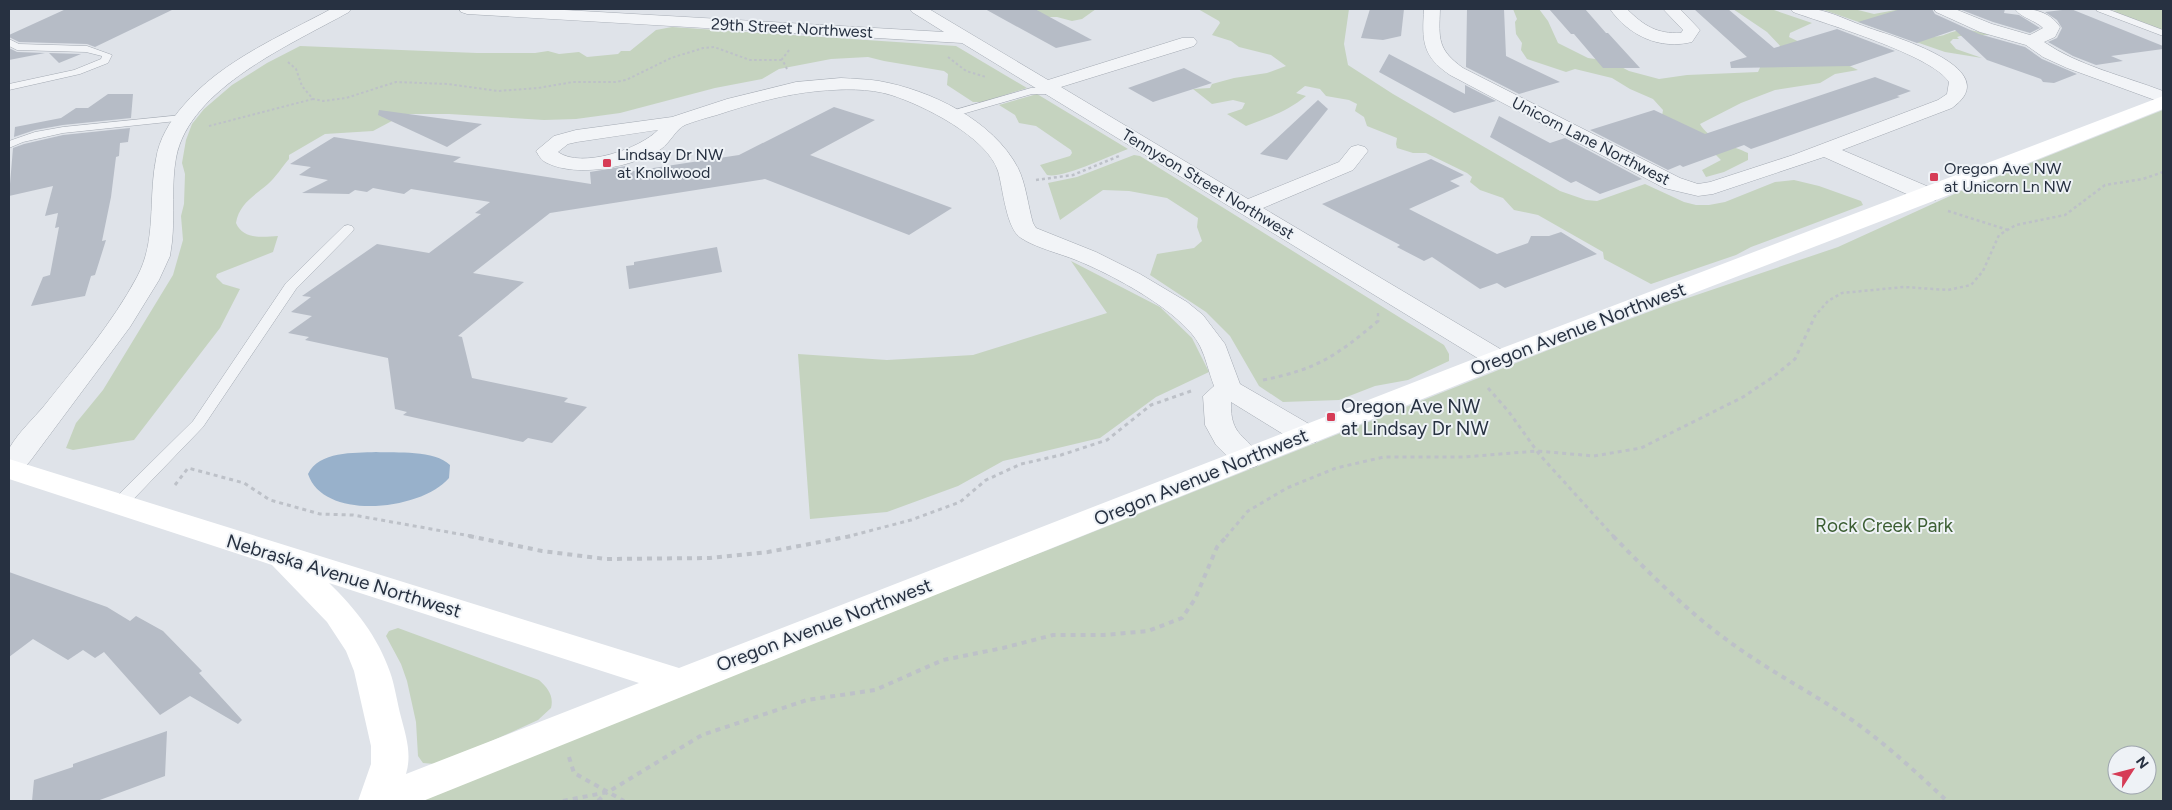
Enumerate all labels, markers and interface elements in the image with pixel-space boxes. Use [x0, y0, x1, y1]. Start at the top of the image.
street label: 29th Street Northwest [711, 14, 873, 42]
street label: Unicorn Lane Northwest [1509, 93, 1673, 189]
street label: Tennyson Street Northwest [1118, 125, 1298, 243]
place label: Lindsay Dr NW at Knollwood [617, 145, 724, 182]
marker: Lindsay Dr NW at Knollwood [601, 157, 613, 169]
place label: Oregon Ave NW at Unicorn Ln NW [1944, 159, 2072, 196]
marker: Oregon Ave NW at Unicorn Ln NW [1928, 171, 1940, 183]
street label: Oregon Avenue Northwest [1467, 277, 1689, 381]
place label: Oregon Ave NW at Lindsay Dr NW [1341, 395, 1490, 440]
marker: Oregon Ave NW at Lindsay Dr NW [1325, 411, 1337, 423]
street label: Oregon Avenue Northwest [1091, 423, 1311, 531]
park label: Rock Creek Park [1815, 514, 1954, 537]
street label: Nebraska Avenue Northwest [224, 529, 464, 623]
street label: Oregon Avenue Northwest [713, 573, 935, 677]
north arrow [2107, 745, 2157, 795]
text: N [2132, 753, 2152, 772]

